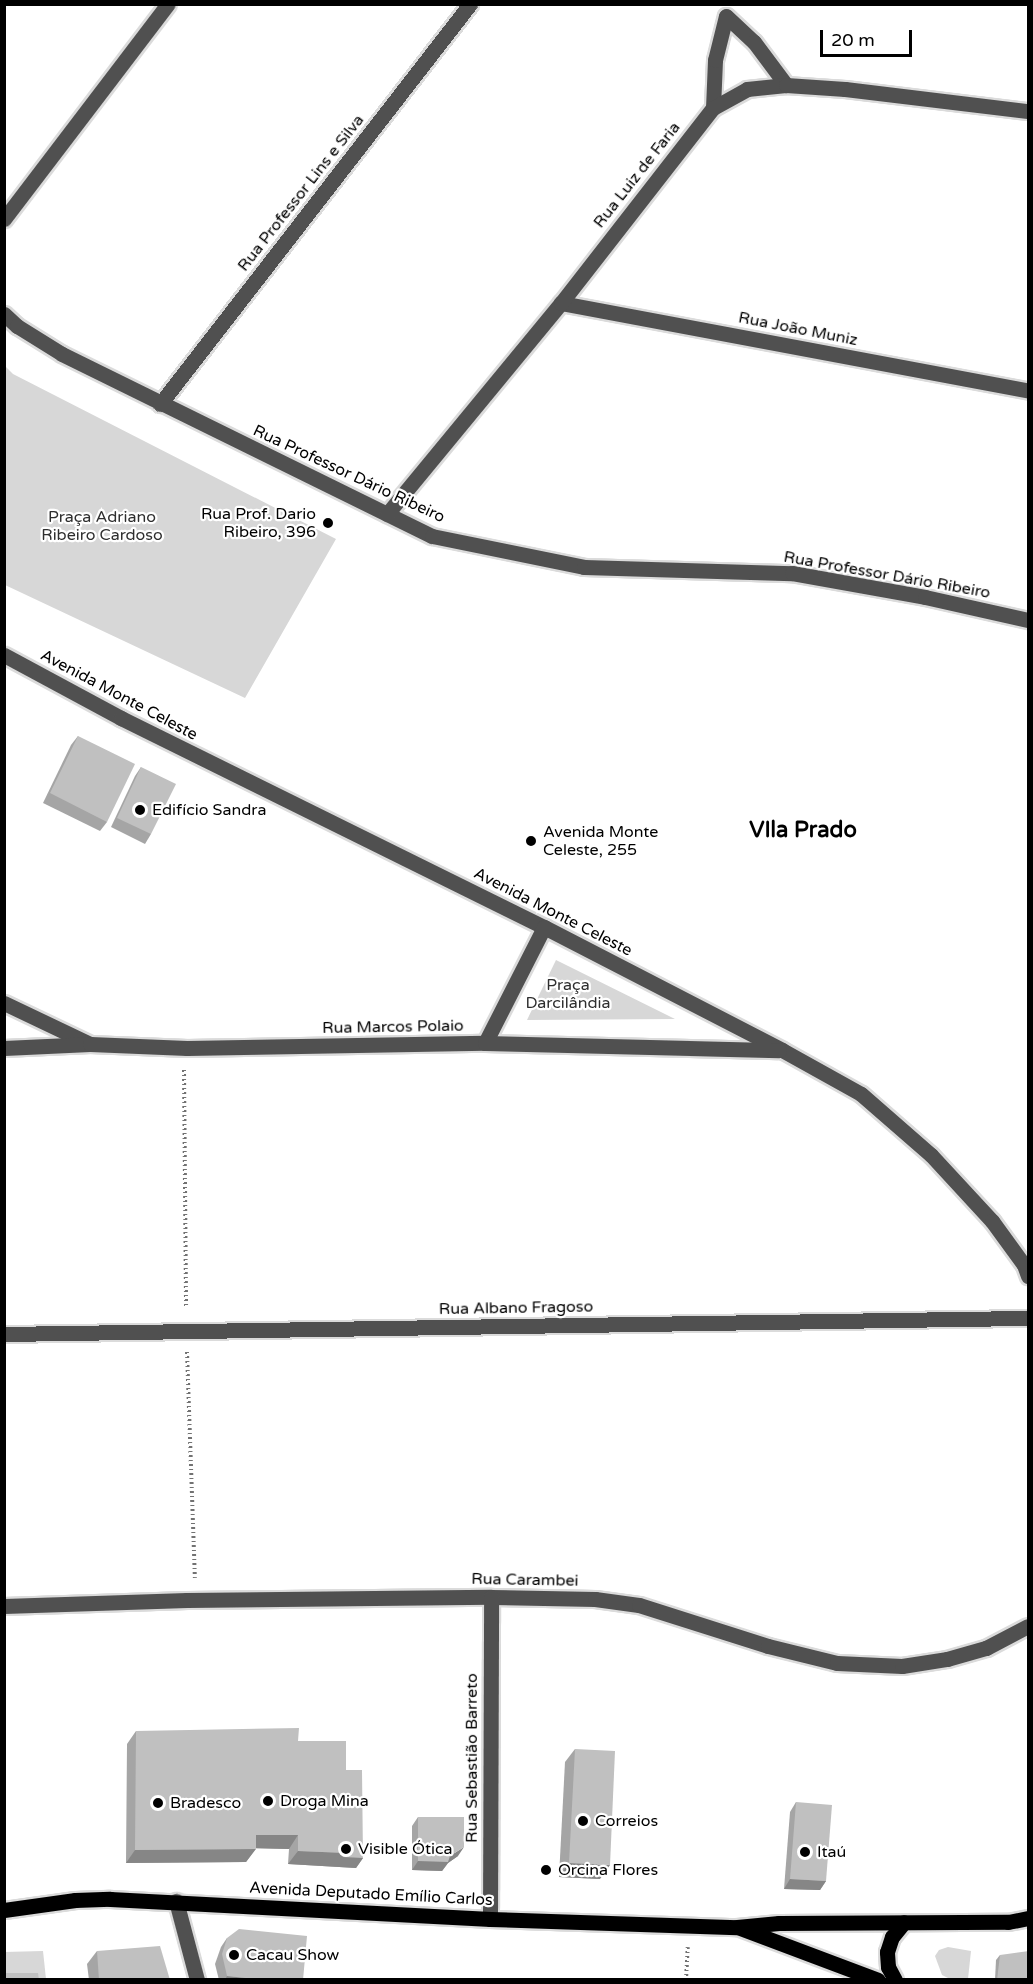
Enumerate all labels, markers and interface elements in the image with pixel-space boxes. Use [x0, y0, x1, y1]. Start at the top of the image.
scale bar [823, 18, 914, 56]
text: 20 m [831, 29, 875, 51]
street label: Rua Professor Lins e Silva [234, 111, 368, 275]
street label: Rua Luiz de Faria [590, 118, 684, 232]
street label: Rua João Muniz [737, 308, 859, 350]
street label: Rua Professor Dário Ribeiro [250, 421, 448, 527]
place label: Rua Prof. Dario Ribeiro, 396 [201, 504, 316, 542]
park label: Praça Adriano Ribeiro Cardoso [41, 507, 163, 545]
marker: Rua Prof. Dario Ribeiro, 396 [321, 516, 335, 530]
street label: Rua Professor Dário Ribeiro [782, 547, 992, 603]
street label: Avenida Monte Celeste [37, 645, 201, 745]
place label: Edifício Sandra [152, 800, 266, 820]
marker: Edifício Sandra [133, 803, 147, 817]
district label: VIla Prado [749, 818, 857, 844]
place label: Avenida Monte Celeste, 255 [543, 822, 658, 860]
marker: Avenida Monte Celeste, 255 [524, 834, 538, 848]
street label: Avenida Monte Celeste [471, 864, 635, 960]
park label: Praça Darcilândia [525, 975, 611, 1013]
street label: Rua Marcos Polaio [322, 1016, 464, 1038]
street label: Rua Albano Fragoso [439, 1297, 593, 1319]
street label: Rua Carambei [471, 1569, 579, 1591]
street label: Rua Sebastião Barreto [462, 1673, 482, 1843]
place label: Droga Mina [280, 1791, 369, 1811]
place label: Bradesco [170, 1793, 241, 1813]
marker: Droga Mina [261, 1794, 275, 1808]
marker: Bradesco [151, 1796, 165, 1810]
place label: Correios [595, 1811, 658, 1831]
marker: Correios [576, 1814, 590, 1828]
place label: Visible Ótica [358, 1839, 452, 1859]
marker: Visible Ótica [339, 1842, 353, 1856]
place label: Itaú [817, 1842, 846, 1862]
marker: Itaú [798, 1845, 812, 1859]
place label: Orcina Flores [558, 1860, 658, 1880]
marker: Orcina Flores [539, 1863, 553, 1877]
street label: Avenida Deputado Emílio Carlos [249, 1878, 493, 1910]
place label: Cacau Show [246, 1945, 339, 1965]
marker: Cacau Show [227, 1948, 241, 1962]

